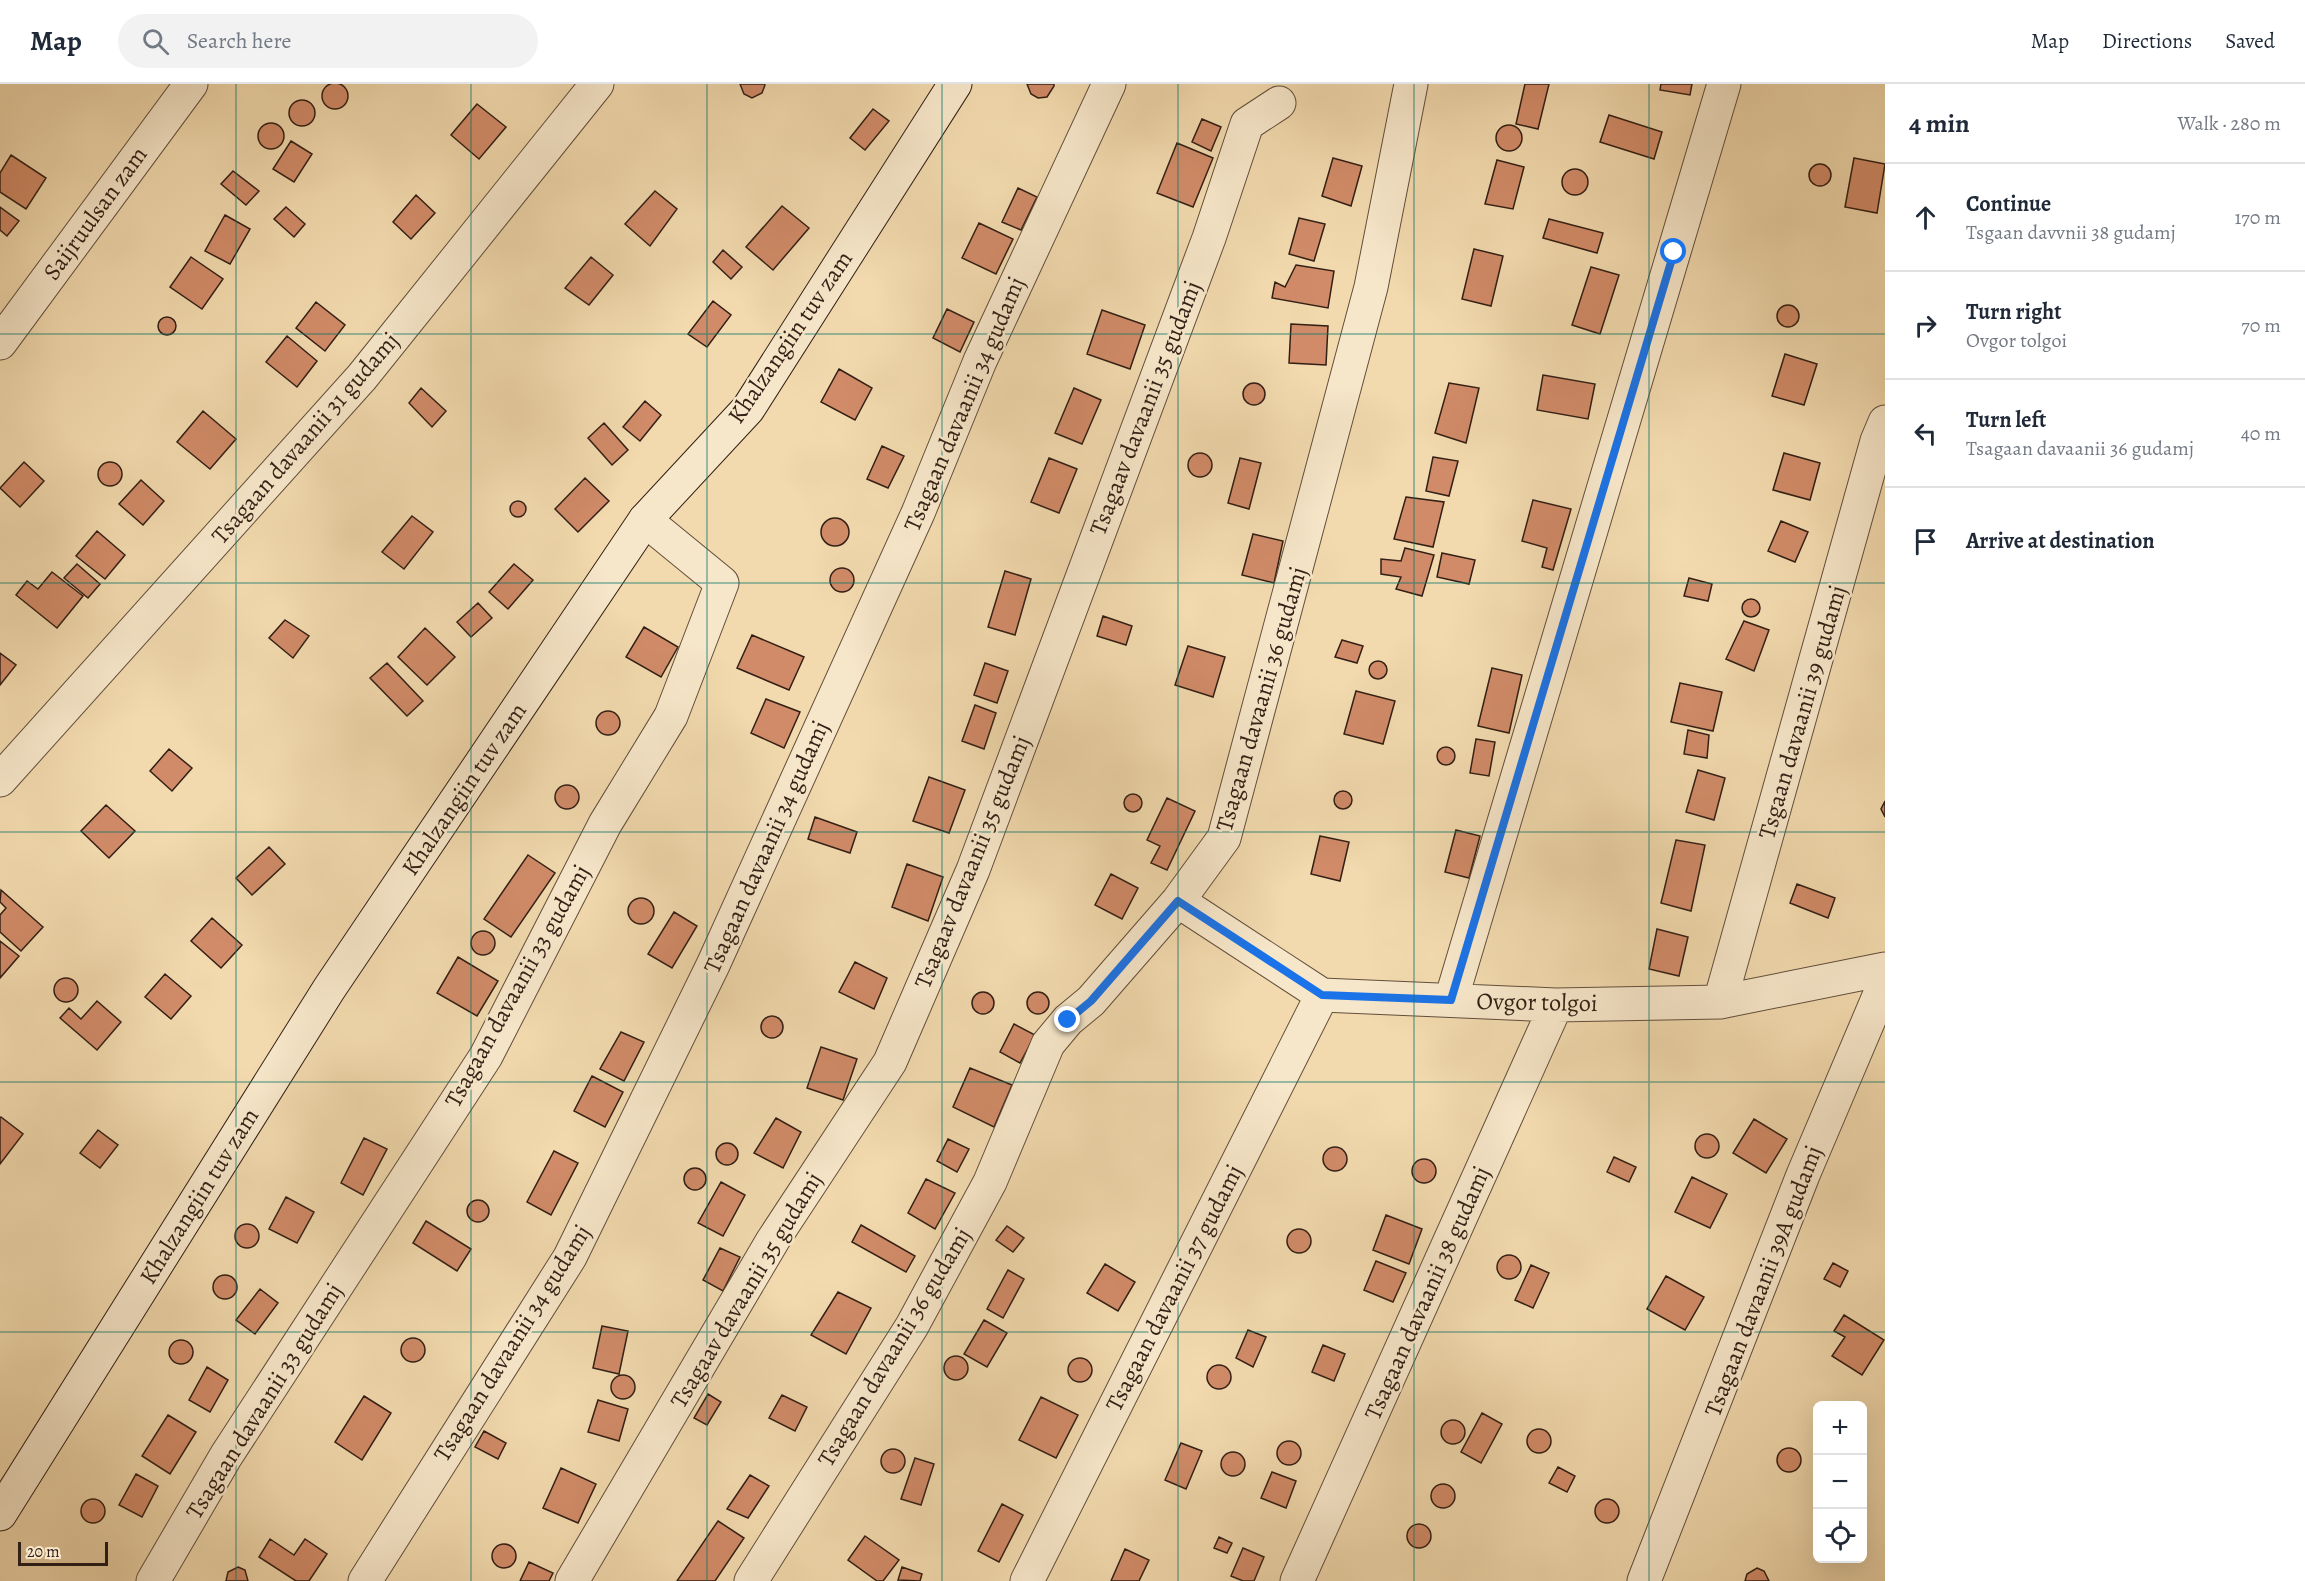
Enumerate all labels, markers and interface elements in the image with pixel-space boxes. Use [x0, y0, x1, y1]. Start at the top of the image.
search box [118, 14, 538, 68]
text: Map [30, 22, 82, 60]
icon: search [139, 25, 172, 58]
text: Search here [187, 26, 291, 56]
text: Map [2031, 27, 2069, 55]
text: Directions [2102, 27, 2192, 55]
text: Saved [2225, 27, 2275, 55]
text: 4 min [1909, 106, 1970, 141]
text: Walk · 280 m [2177, 110, 2281, 137]
street label: Saijruulsan zam [36, 140, 154, 286]
text: Continue [1966, 189, 2051, 219]
icon: ahead [1909, 201, 1942, 234]
text: 170 m [2235, 204, 2281, 231]
text: Tsgaan davvnii 38 gudamj [1966, 219, 2176, 246]
route start [1660, 238, 1686, 264]
street label: Khalzangiin tuv zam [720, 244, 860, 430]
street label: Tsagaan davaanii 34 gudamj [896, 272, 1032, 536]
street label: Tsagaav davaanii 35 gudamj [1082, 276, 1208, 540]
text: Turn right [1966, 297, 2062, 327]
icon: right [1909, 309, 1942, 342]
text: 70 m [2241, 312, 2281, 339]
street label: Tsagaan davaanii 31 gudamj [204, 325, 406, 551]
text: Ovgor tolgoi [1966, 327, 2067, 354]
text: Turn left [1966, 405, 2046, 435]
icon: left [1909, 417, 1942, 450]
text: 40 m [2241, 420, 2281, 447]
text: Tsagaan davaanii 36 gudamj [1966, 435, 2194, 462]
icon: arrive [1909, 525, 1942, 558]
text: Arrive at destination [1966, 526, 2155, 556]
street label: Tsagaan davaanii 36 gudamj [1208, 563, 1314, 835]
street label: Tsgaan davaanii 39 gudamj [1750, 582, 1854, 842]
street label: Khalzangiin tuv zam [394, 696, 534, 882]
street label: Tsagaan davaanii 34 gudamj [696, 716, 836, 978]
street label: Tsagaav davaanii 35 gudamj [907, 731, 1037, 993]
street label: Tsagaan davaanii 33 gudamj [437, 859, 597, 1113]
street label: Ovgor tolgoi [1476, 985, 1598, 1019]
route end [1054, 1006, 1080, 1032]
street label: Khalzangiin tuv zam [132, 1102, 266, 1290]
street label: Tsagaan davaanii 39A gudamj [1697, 1141, 1829, 1421]
street label: Tsagaan davaanii 37 gudamj [1098, 1159, 1250, 1417]
street label: Tsagaan davaanii 38 gudamj [1357, 1161, 1497, 1425]
street label: Tsagaav davaanii 35 gudamj [663, 1166, 829, 1414]
street label: Tsagaan davaanii 34 gudamj [426, 1219, 598, 1467]
street label: Tsagaan davaanii 36 gudamj [810, 1222, 978, 1472]
street label: Tsagaan davaanii 33 gudamj [178, 1277, 350, 1525]
map controls [1813, 1401, 1867, 1563]
button: + [1813, 1401, 1867, 1455]
button: − [1813, 1455, 1867, 1509]
button: locate [1813, 1509, 1867, 1563]
scale bar [18, 1539, 108, 1566]
text: 20 m [27, 1541, 60, 1563]

